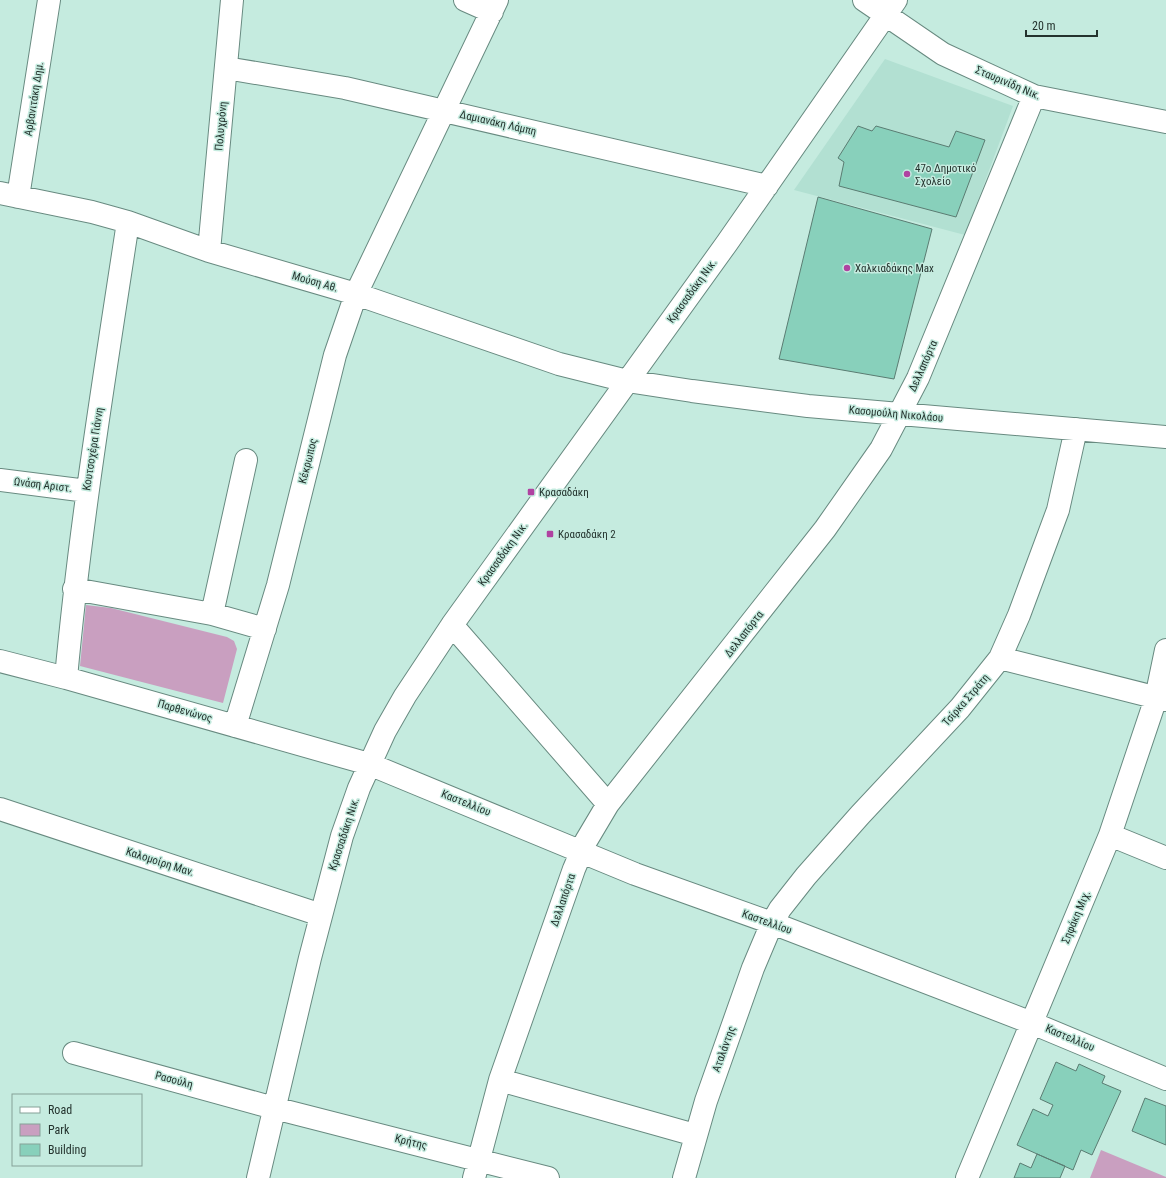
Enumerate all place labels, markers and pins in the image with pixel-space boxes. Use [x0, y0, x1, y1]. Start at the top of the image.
place label: 47ο Δημοτικό Σχολείο [915, 162, 977, 188]
marker: 47ο Δημοτικό Σχολείο [902, 169, 912, 179]
place label: Χαλκιαδάκης Max [855, 262, 934, 275]
marker: Χαλκιαδάκης Max [842, 263, 852, 273]
place label: Κρασαδάκη [539, 486, 589, 499]
marker: Κρασαδάκη [526, 487, 536, 497]
place label: Κρασαδάκη 2 [558, 528, 616, 541]
marker: Κρασαδάκη 2 [545, 529, 555, 539]

